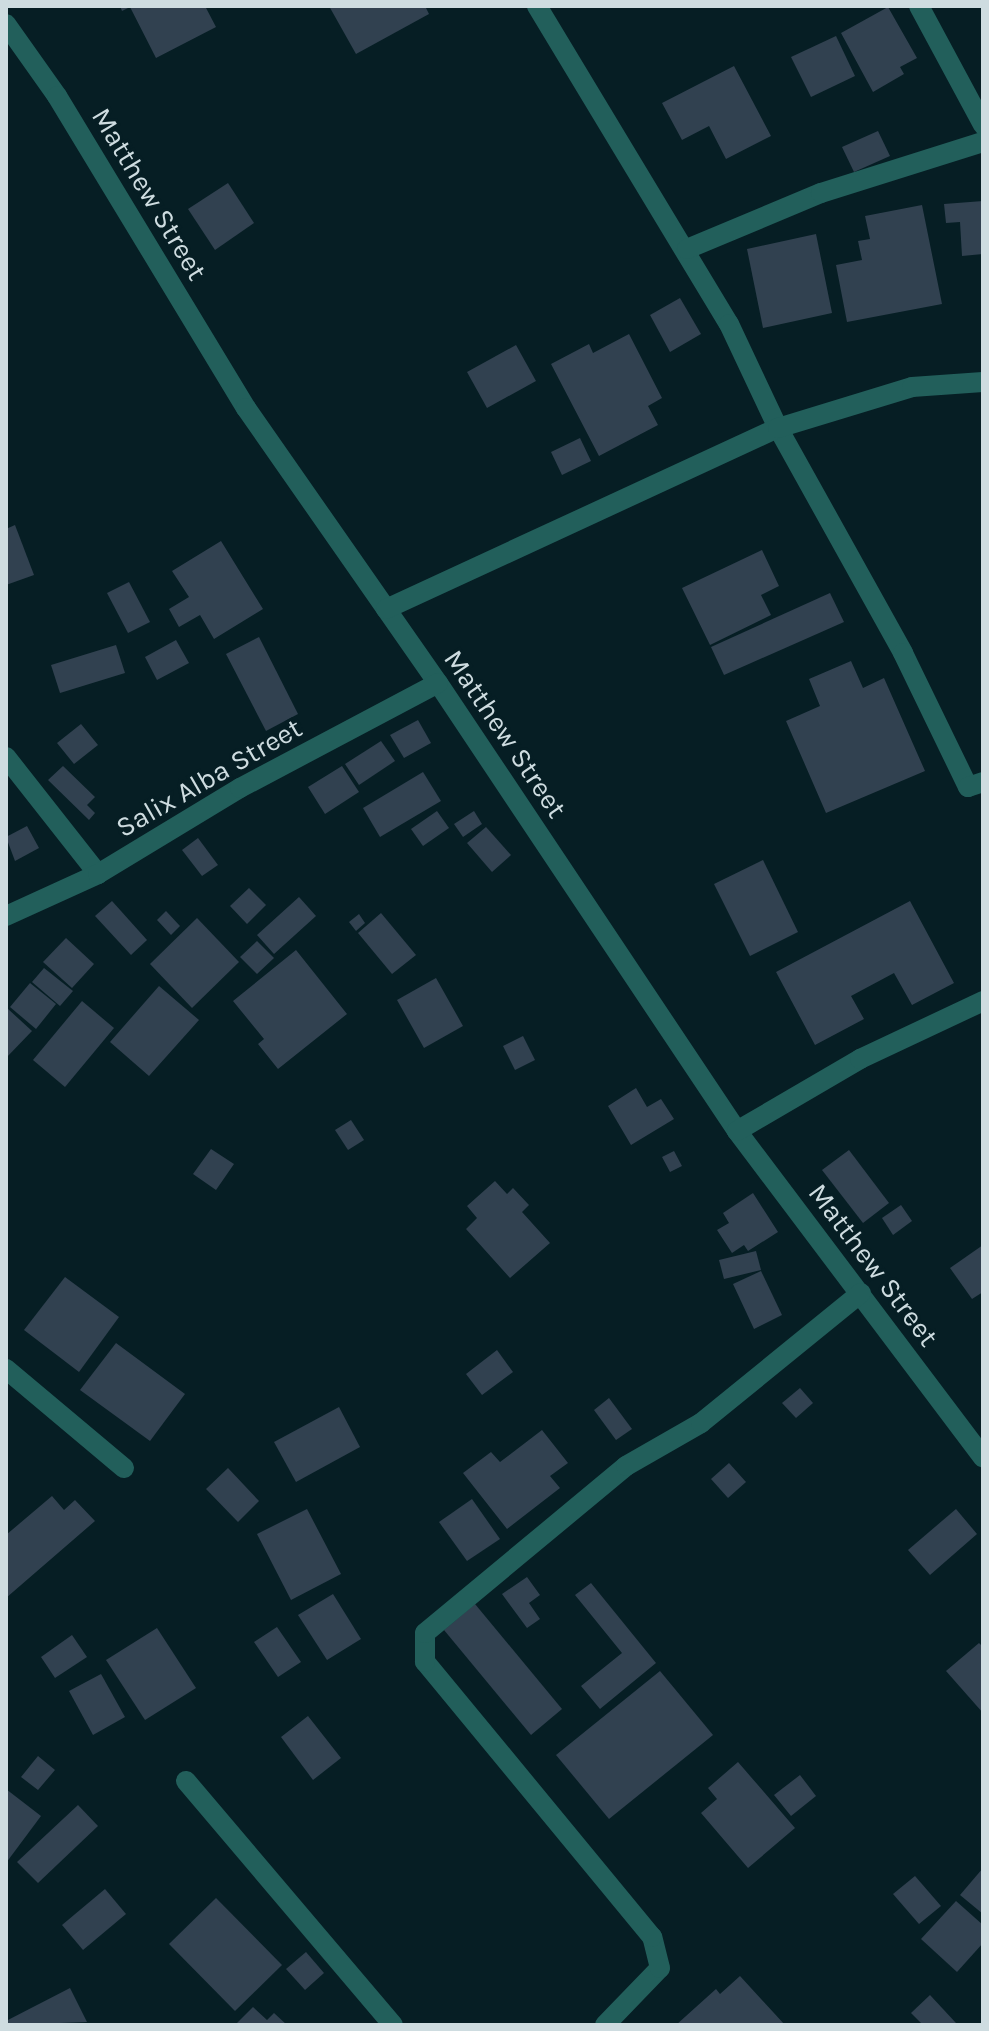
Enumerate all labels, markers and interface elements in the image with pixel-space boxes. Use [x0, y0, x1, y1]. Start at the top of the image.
street label: Matthew Street [84, 102, 214, 286]
street label: Matthew Street [436, 644, 574, 824]
street label: Salix Alba Street [110, 711, 308, 845]
street label: Matthew Street [801, 1177, 945, 1353]

